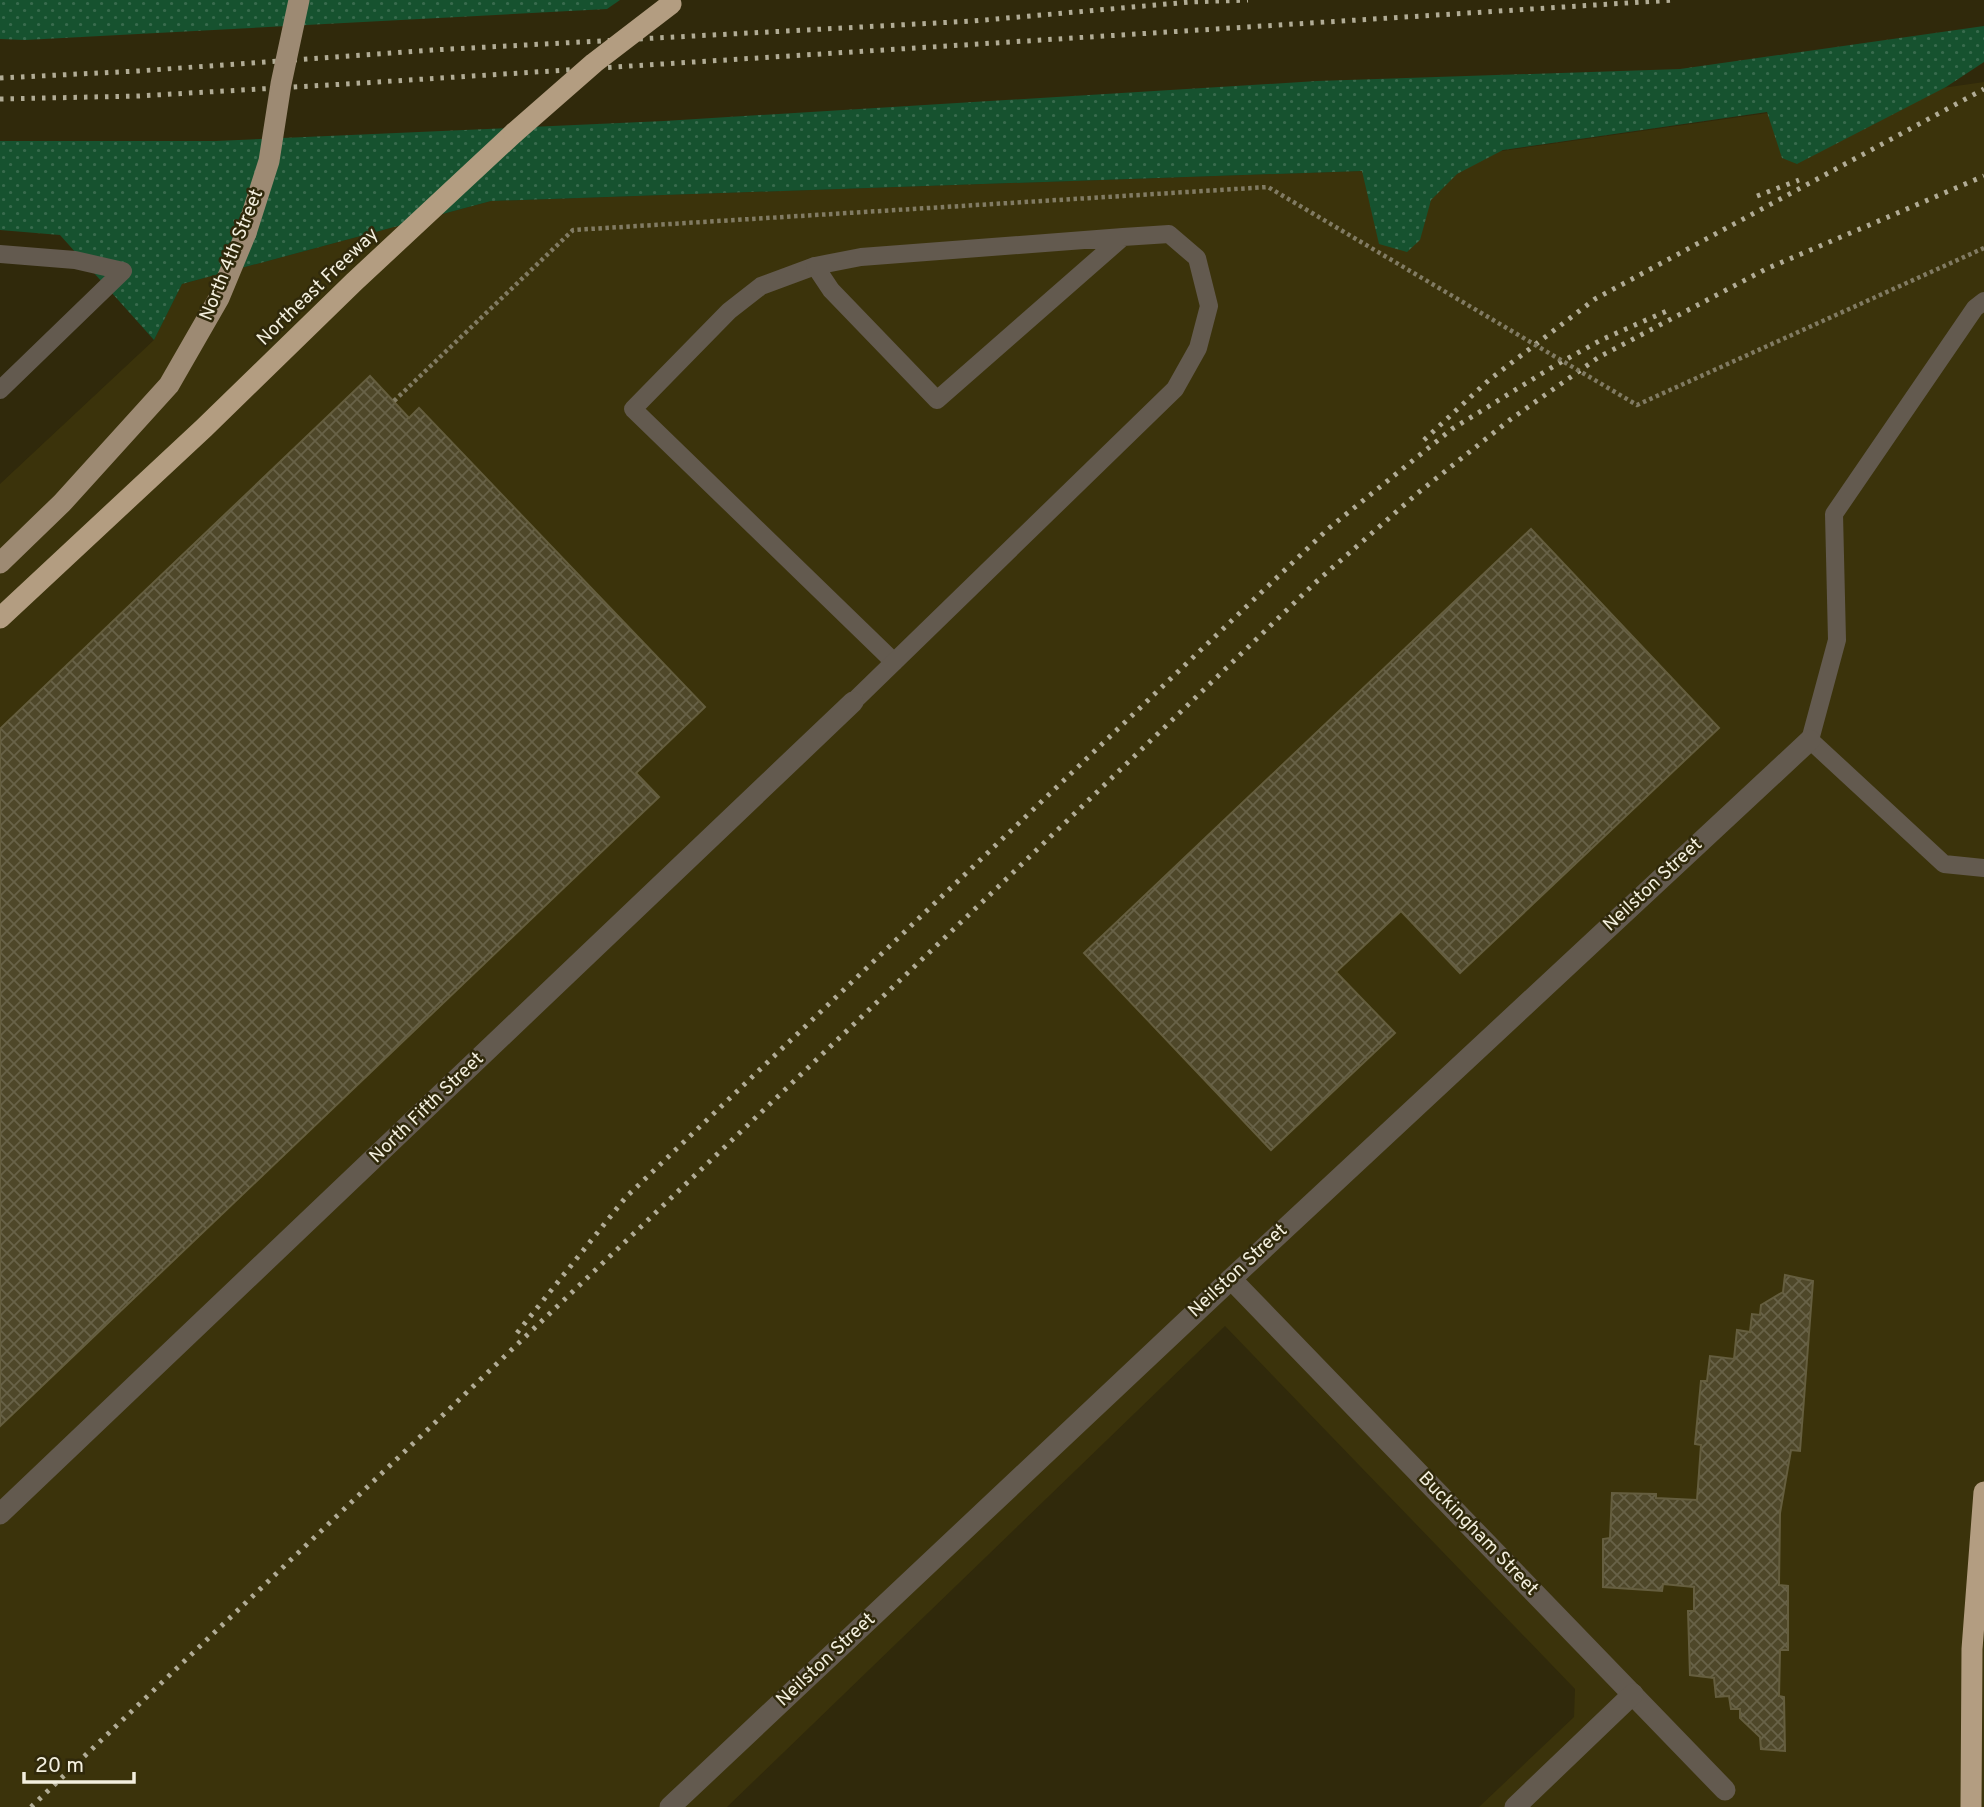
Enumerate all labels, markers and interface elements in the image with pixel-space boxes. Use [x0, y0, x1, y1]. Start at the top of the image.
street label: North 4th Street [195, 186, 269, 324]
street label: Northeast Freeway [252, 223, 384, 351]
street label: Neilston Street [1598, 833, 1708, 937]
street label: North Fifth Street [365, 1047, 489, 1169]
street label: Neilston Street [1183, 1219, 1293, 1323]
street label: Buckingham Street [1413, 1467, 1543, 1601]
street label: Neilston Street [771, 1608, 881, 1712]
scale bar [24, 1741, 135, 1785]
text: 20 m [35, 1753, 84, 1780]

